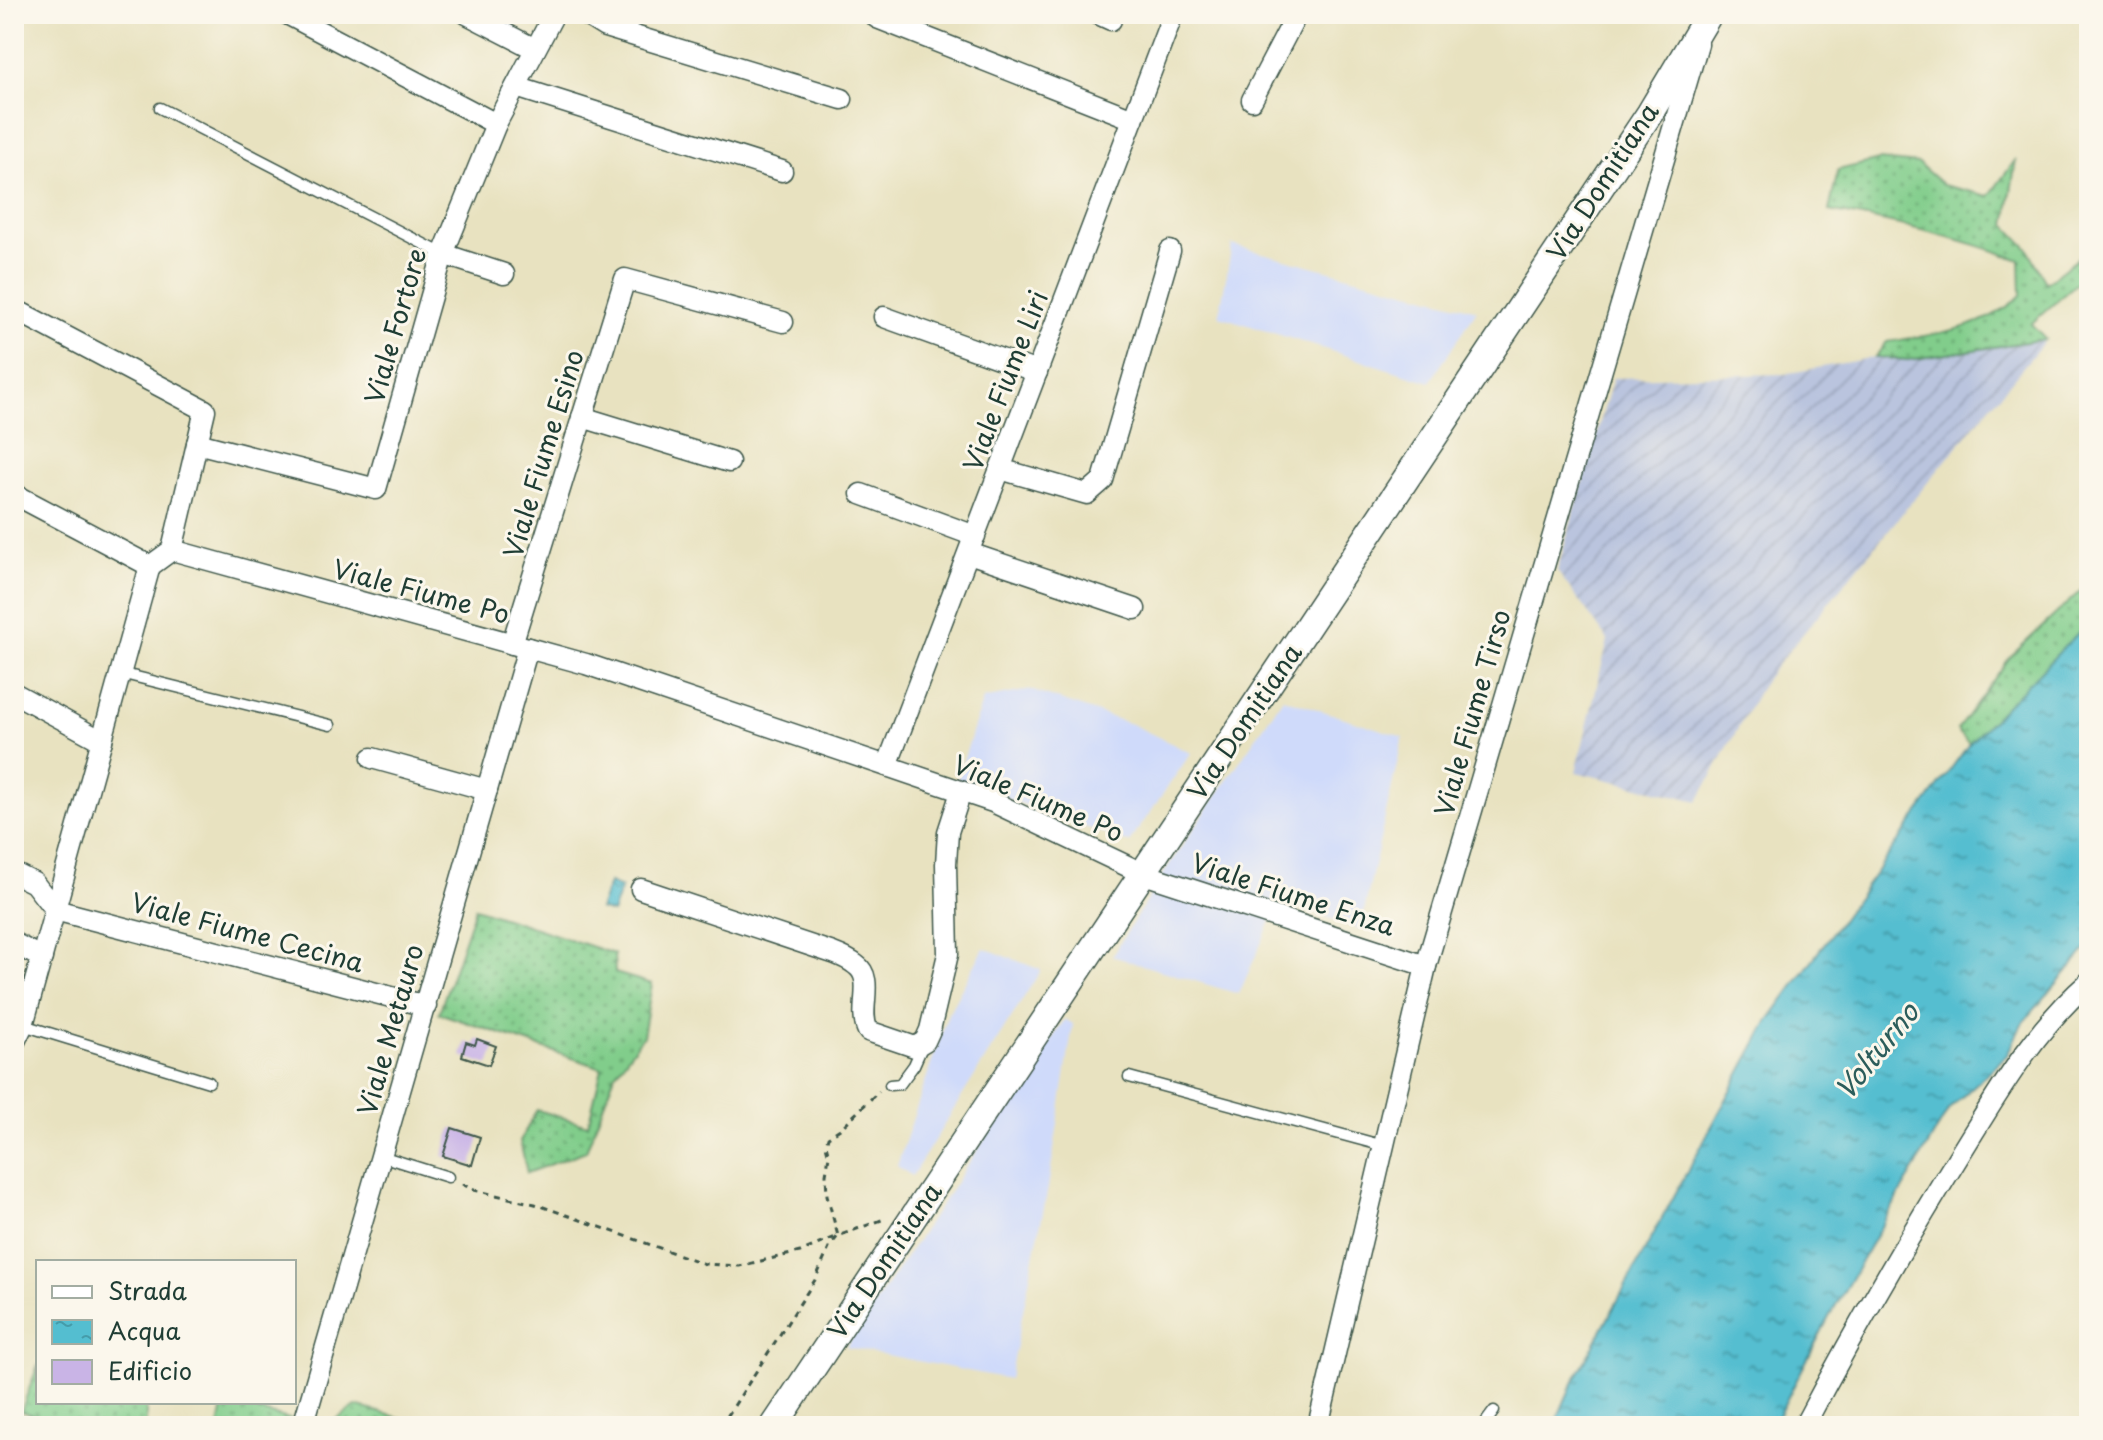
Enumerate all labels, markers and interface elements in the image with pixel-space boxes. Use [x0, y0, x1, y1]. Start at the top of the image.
street label: Via Domitiana [1536, 94, 1668, 268]
street label: Viale Fortore [354, 243, 435, 408]
street label: Viale Fiume Liri [952, 284, 1057, 476]
street label: Viale Fiume Esino [492, 345, 593, 563]
street label: Viale Fiume Po [329, 548, 514, 633]
street label: Viale Fiume Tirso [1423, 605, 1520, 820]
street label: Via Domitiana [1177, 635, 1311, 807]
street label: Viale Fiume Po [947, 744, 1130, 851]
street label: Viale Fiume Enza [1187, 842, 1401, 945]
street label: Viale Fiume Cecina [127, 882, 369, 982]
street label: Viale Metauro [346, 939, 433, 1120]
water label: Volturno [1823, 991, 1929, 1108]
street label: Via Domitiana [817, 1174, 951, 1346]
legend [36, 1260, 296, 1404]
text: Strada [108, 1272, 187, 1308]
text: Acqua [108, 1312, 180, 1348]
text: Edificio [108, 1352, 192, 1388]

